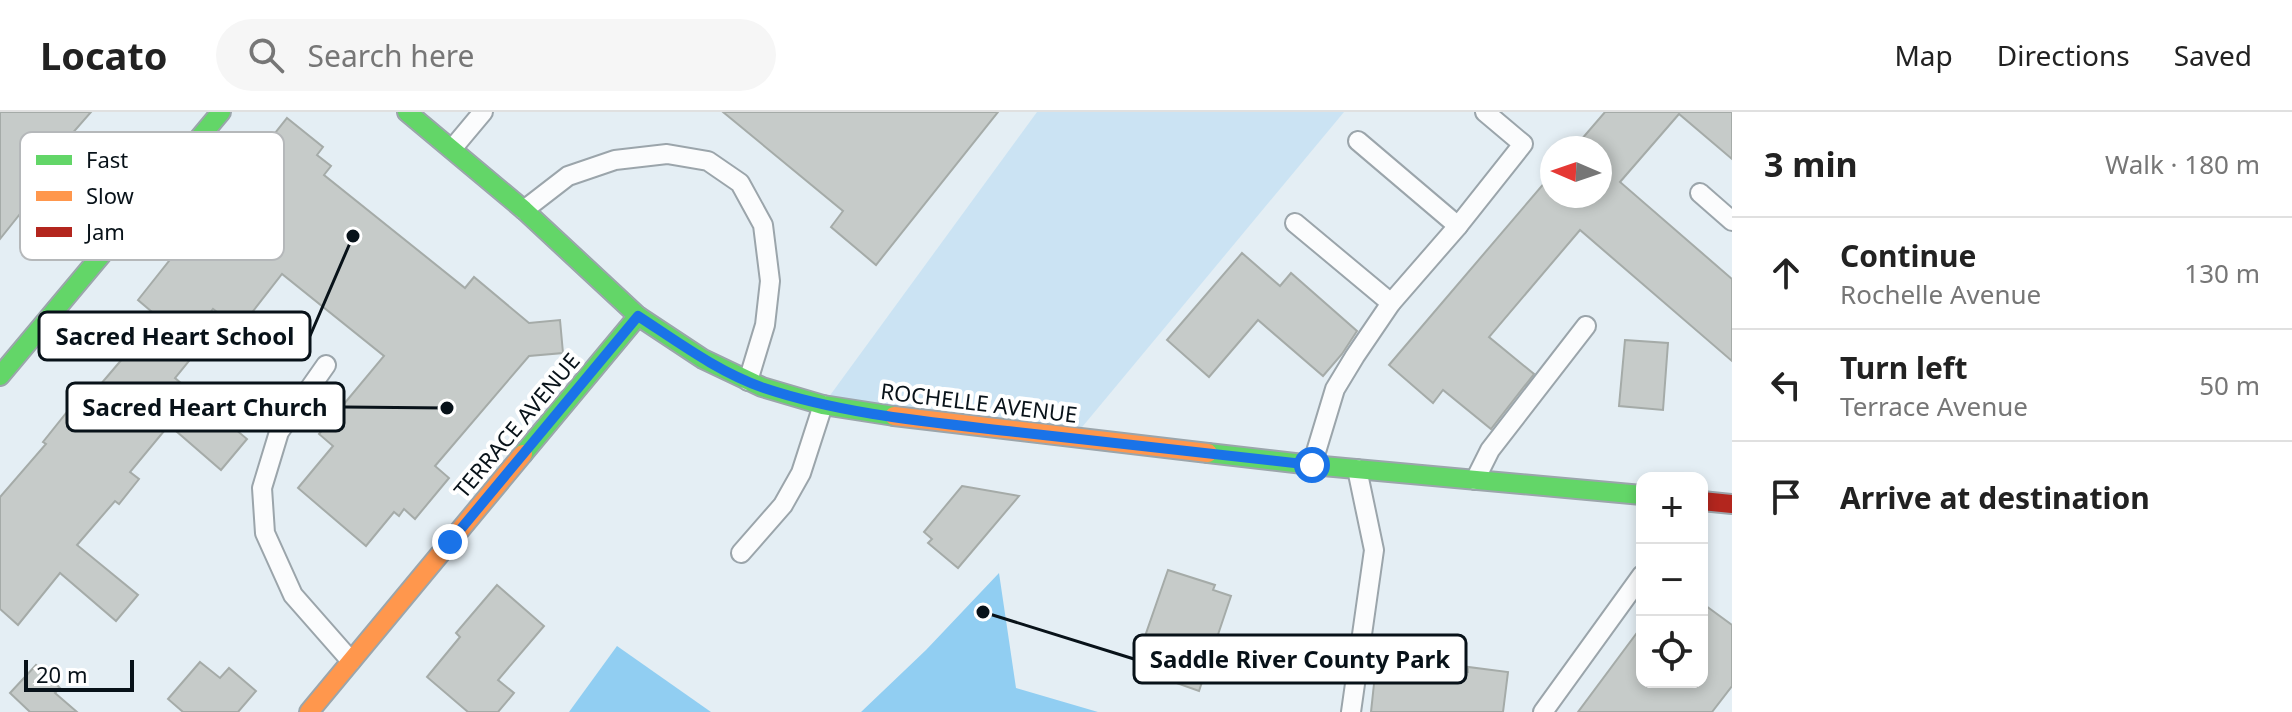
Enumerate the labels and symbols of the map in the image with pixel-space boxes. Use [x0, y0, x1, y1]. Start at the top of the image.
legend [20, 132, 284, 260]
north arrow [1540, 136, 1612, 208]
text: Fast [86, 144, 128, 174]
text: Slow [86, 180, 135, 210]
text: Jam [84, 216, 125, 246]
callout: Sacred Heart School [39, 312, 310, 360]
text: Sacred Heart School [56, 319, 294, 352]
street label: TERRACE AVENUE [446, 346, 586, 504]
street label: ROCHELLE AVENUE [879, 375, 1079, 429]
callout: Sacred Heart Church [67, 383, 344, 431]
text: Sacred Heart Church [82, 390, 328, 423]
route start [1294, 447, 1330, 483]
route end [432, 524, 468, 560]
callout: Saddle River County Park [1134, 635, 1466, 683]
text: Saddle River County Park [1150, 642, 1450, 675]
scale bar [24, 656, 134, 692]

